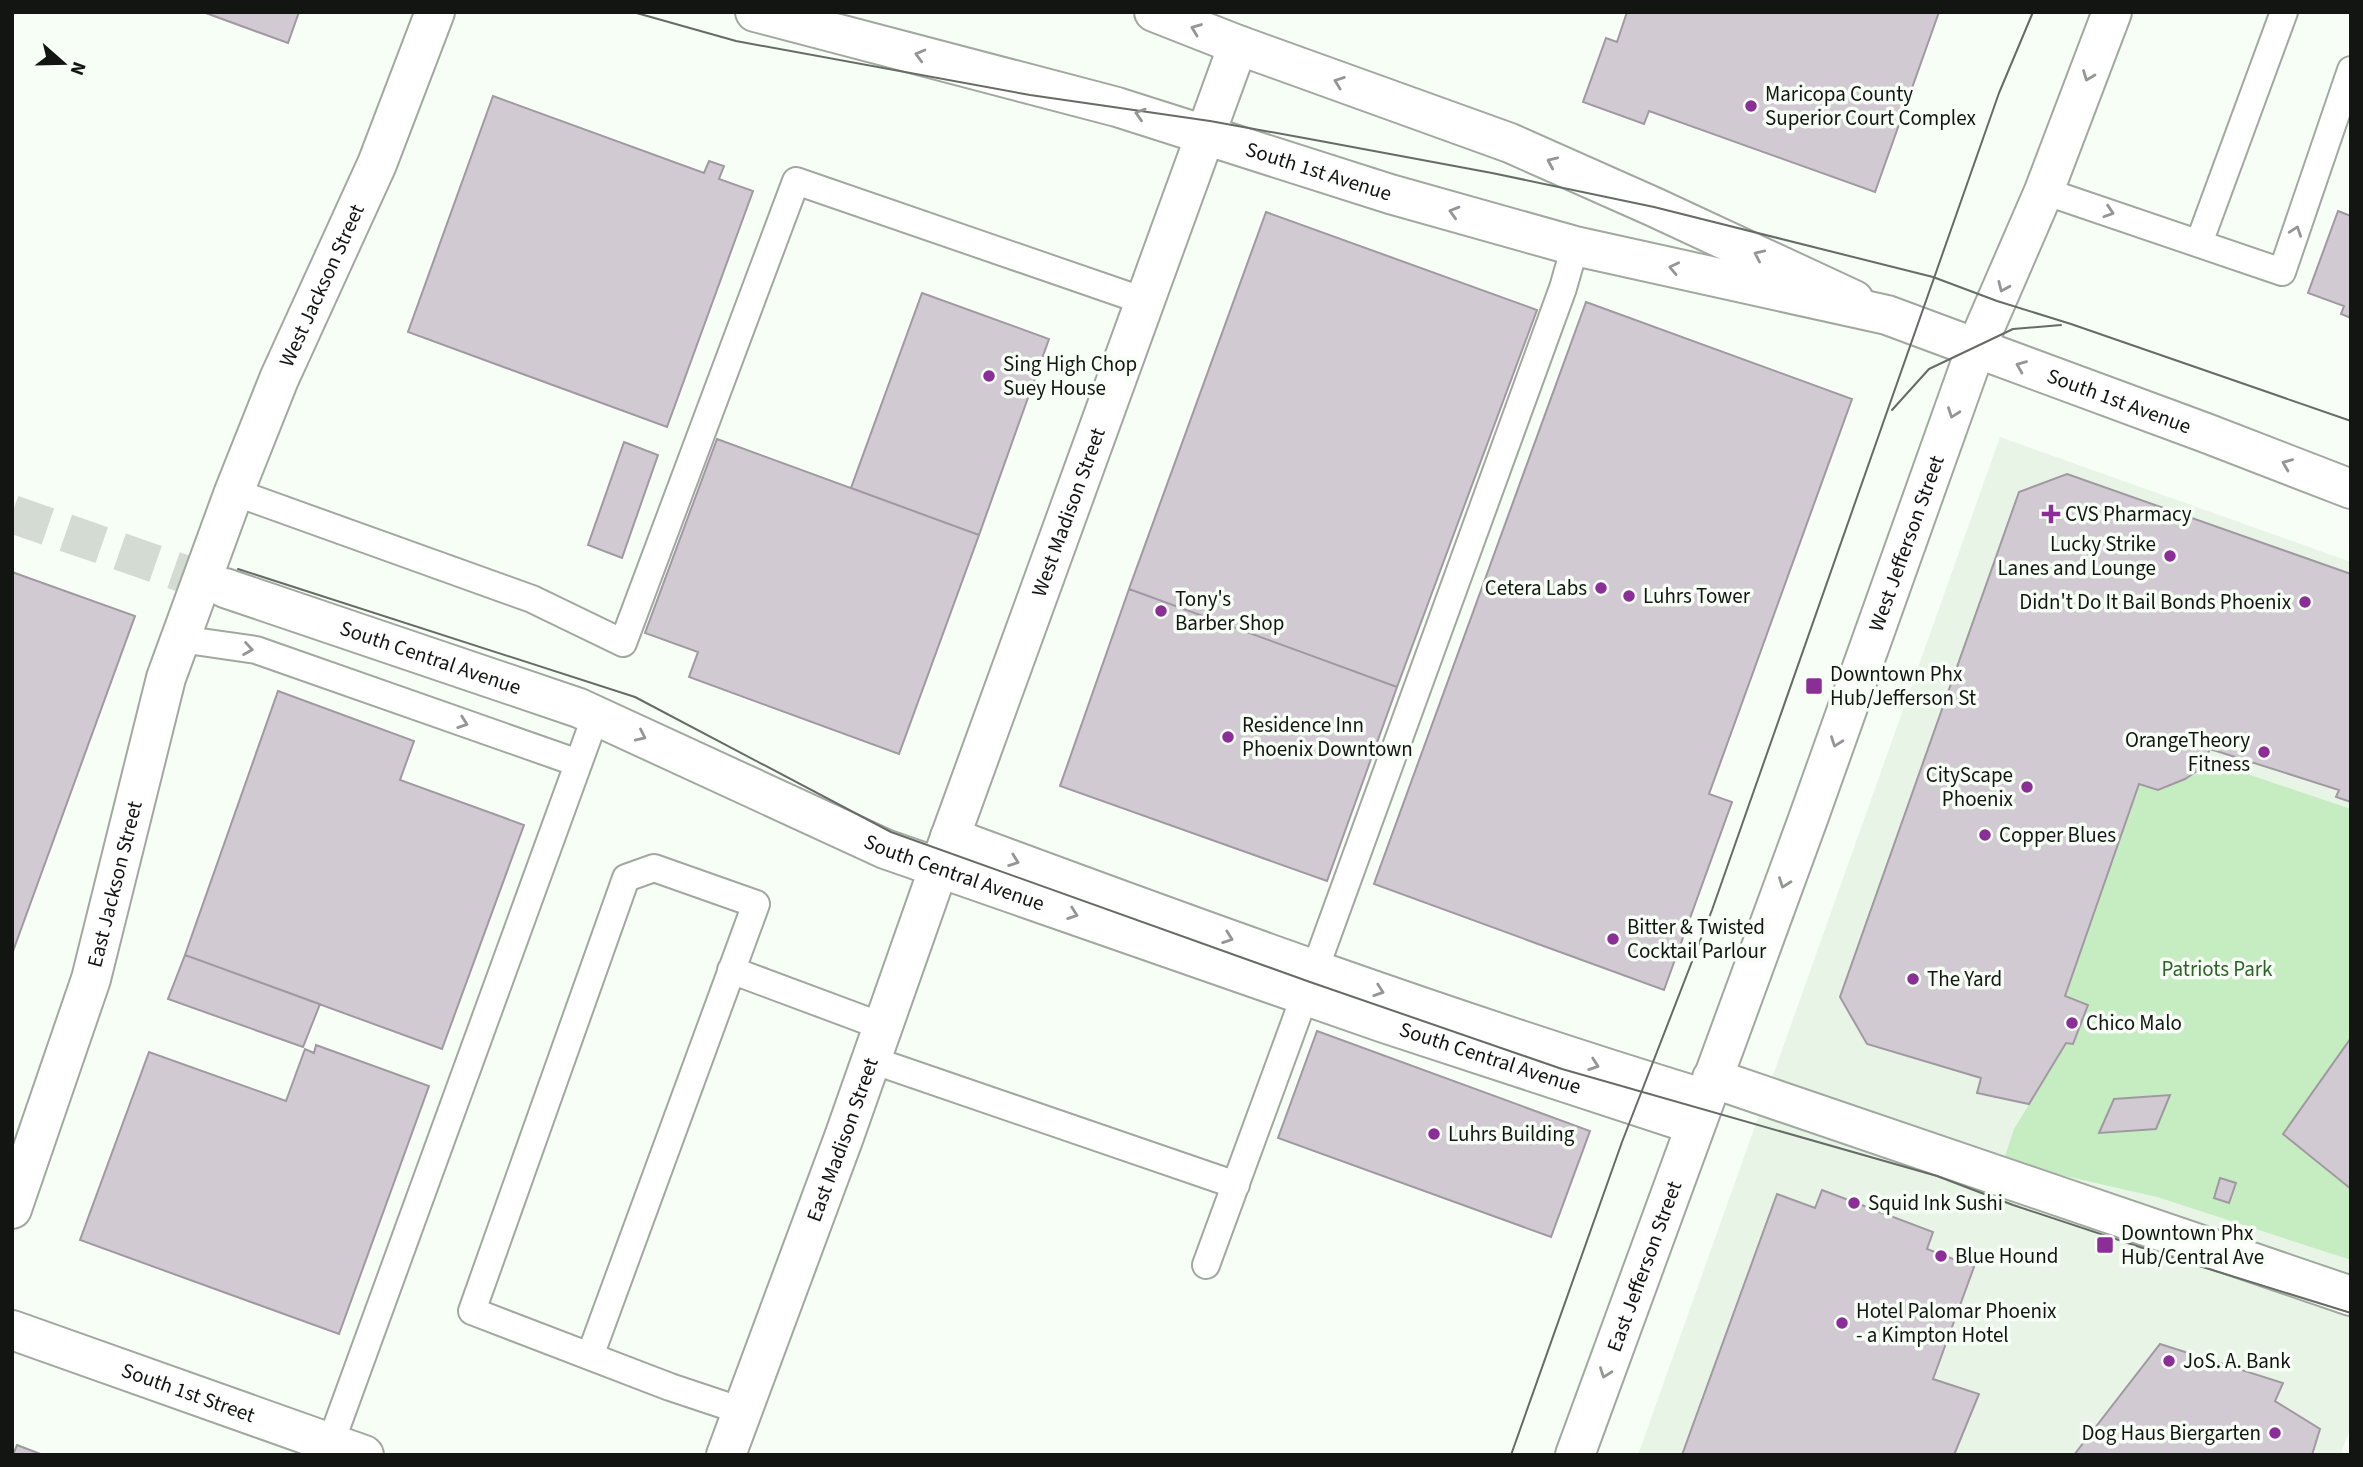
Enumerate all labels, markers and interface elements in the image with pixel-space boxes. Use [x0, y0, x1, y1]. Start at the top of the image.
one-way arrow [1190, 23, 1202, 37]
north arrow [28, 28, 98, 98]
one-way arrow [914, 49, 926, 63]
text: N [63, 58, 92, 79]
one-way arrow [2082, 69, 2096, 81]
one-way arrow [1333, 76, 1345, 90]
place label: Maricopa County Superior Court Complex [1765, 79, 1976, 133]
marker: Maricopa County Superior Court Complex [1743, 98, 1759, 114]
one-way arrow [1134, 107, 1146, 122]
street label: South 1st Avenue [1242, 134, 1396, 209]
one-way arrow [1546, 156, 1558, 170]
street label: West Jackson Street [272, 199, 372, 372]
one-way arrow [2102, 204, 2114, 218]
one-way arrow [1448, 206, 1460, 220]
one-way arrow [2288, 225, 2302, 237]
one-way arrow [1754, 250, 1766, 264]
one-way arrow [1668, 262, 1680, 276]
one-way arrow [1997, 280, 2011, 292]
place label: Sing High Chop Suey House [1003, 349, 1137, 403]
one-way arrow [2016, 360, 2028, 374]
street label: South 1st Avenue [2043, 361, 2195, 441]
marker: Sing High Chop Suey House [981, 368, 997, 384]
one-way arrow [1948, 406, 1962, 418]
street label: West Madison Street [1024, 423, 1113, 601]
street label: West Jefferson Street [1861, 451, 1952, 636]
one-way arrow [2282, 459, 2294, 473]
place label: CVS Pharmacy [2065, 499, 2192, 529]
marker: CVS Pharmacy [2043, 506, 2059, 522]
place label: Lucky Strike Lanes and Lounge [1997, 529, 2156, 583]
marker: Lucky Strike Lanes and Lounge [2162, 548, 2178, 564]
place label: Cetera Labs [1485, 573, 1587, 603]
marker: Cetera Labs [1593, 580, 1609, 596]
place label: Luhrs Tower [1643, 581, 1751, 611]
place label: Tony's Barber Shop [1175, 584, 1284, 638]
place label: Didn't Do It Bail Bonds Phoenix [2019, 587, 2292, 617]
marker: Luhrs Tower [1621, 588, 1637, 604]
marker: Didn't Do It Bail Bonds Phoenix [2297, 594, 2313, 610]
marker: Tony's Barber Shop [1153, 603, 1169, 619]
street label: South Central Avenue [336, 613, 525, 702]
one-way arrow [242, 642, 253, 657]
place label: Downtown Phx Hub/Jefferson St [1830, 659, 1976, 713]
marker: Downtown Phx Hub/Jefferson St [1804, 676, 1824, 696]
place label: Residence Inn Phoenix Downtown [1242, 710, 1413, 764]
one-way arrow [456, 715, 468, 729]
place label: OrangeTheory Fitness [2125, 725, 2250, 779]
one-way arrow [634, 728, 646, 742]
marker: Residence Inn Phoenix Downtown [1220, 729, 1236, 745]
one-way arrow [1830, 736, 1844, 748]
marker: OrangeTheory Fitness [2256, 744, 2272, 760]
place label: CityScape Phoenix [1926, 760, 2014, 814]
marker: CityScape Phoenix [2019, 779, 2035, 795]
street label: East Jackson Street [79, 798, 150, 970]
place label: Copper Blues [1999, 820, 2116, 850]
street label: South Central Avenue [859, 826, 1049, 918]
marker: Copper Blues [1977, 827, 1993, 843]
one-way arrow [1008, 853, 1020, 867]
one-way arrow [1779, 876, 1793, 888]
one-way arrow [1067, 906, 1079, 920]
place label: Bitter & Twisted Cocktail Parlour [1627, 912, 1767, 966]
one-way arrow [1222, 930, 1234, 944]
marker: Bitter & Twisted Cocktail Parlour [1605, 931, 1621, 947]
park label: Patriots Park [2162, 954, 2273, 984]
place label: The Yard [1927, 964, 2002, 994]
marker: The Yard [1905, 971, 1921, 987]
one-way arrow [1373, 983, 1385, 997]
place label: Chico Malo [2086, 1008, 2182, 1038]
street label: South Central Avenue [1396, 1014, 1585, 1102]
marker: Chico Malo [2064, 1015, 2080, 1031]
street label: East Madison Street [799, 1054, 886, 1226]
one-way arrow [1588, 1057, 1600, 1071]
place label: Luhrs Building [1448, 1119, 1575, 1149]
marker: Luhrs Building [1426, 1126, 1442, 1142]
street label: East Jefferson Street [1599, 1177, 1689, 1356]
place label: Squid Ink Sushi [1868, 1188, 2003, 1218]
marker: Squid Ink Sushi [1846, 1195, 1862, 1211]
place label: Downtown Phx Hub/Central Ave [2121, 1218, 2264, 1272]
marker: Downtown Phx Hub/Central Ave [2095, 1235, 2115, 1255]
place label: Blue Hound [1955, 1241, 2058, 1271]
marker: Blue Hound [1933, 1248, 1949, 1264]
place label: Hotel Palomar Phoenix - a Kimpton Hotel [1856, 1296, 2057, 1350]
marker: Hotel Palomar Phoenix - a Kimpton Hotel [1834, 1315, 1850, 1331]
place label: JoS. A. Bank [2183, 1346, 2291, 1376]
marker: JoS. A. Bank [2161, 1353, 2177, 1369]
street label: South 1st Street [117, 1355, 259, 1430]
one-way arrow [1599, 1366, 1613, 1378]
place label: Dog Haus Biergarten [2081, 1418, 2261, 1448]
marker: Dog Haus Biergarten [2267, 1425, 2283, 1441]

